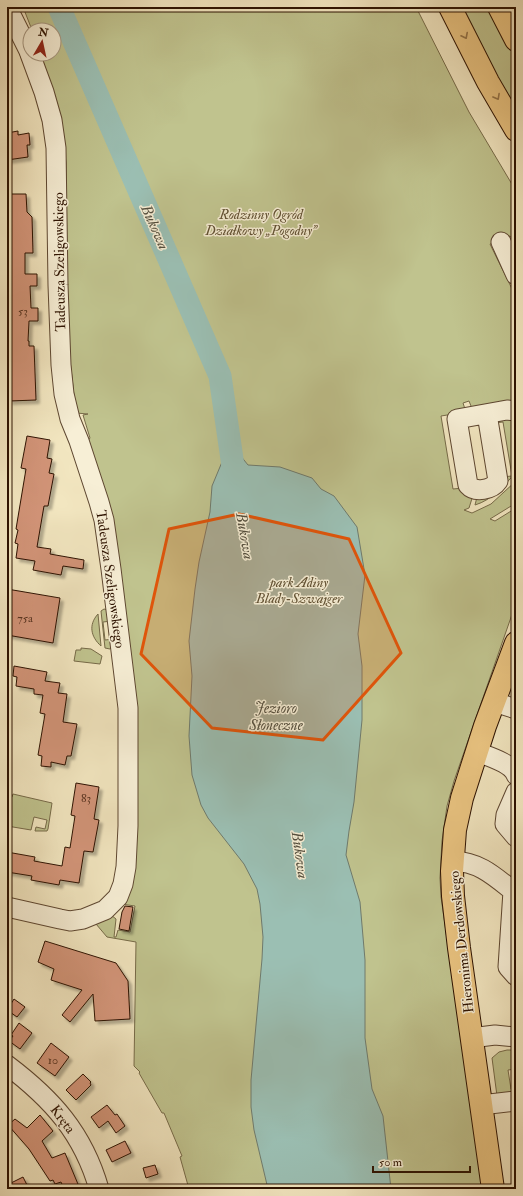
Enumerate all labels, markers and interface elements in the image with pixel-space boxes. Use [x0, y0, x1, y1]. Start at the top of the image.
north arrow [22, 22, 62, 62]
text: N [37, 25, 50, 40]
one-way arrow [460, 31, 467, 39]
one-way arrow [492, 93, 499, 100]
street label: Tadeusza Szeligowskiego [50, 192, 69, 332]
water label: Bukowa [136, 201, 173, 253]
park label: Rodzinny Ogród Działkowy „Pogodny” [204, 206, 319, 239]
house number: 53 [18, 304, 28, 319]
street label: Tadeusza Szeligowskiego [92, 509, 129, 650]
water label: Bukowa [231, 510, 258, 561]
park label: park Adiny Blady-Szwajger [255, 574, 343, 607]
house number: 75a [17, 611, 34, 626]
water label: Jezioro Słoneczne [248, 699, 304, 735]
house number: 83 [81, 791, 91, 806]
water label: Bukowa [287, 829, 312, 880]
street label: Hieronima Derdowskiego [446, 870, 477, 1014]
house number: 10 [48, 1053, 58, 1068]
street label: Kręta [46, 1102, 79, 1137]
scale bar [373, 1148, 470, 1174]
text: 50 m [379, 1155, 403, 1170]

